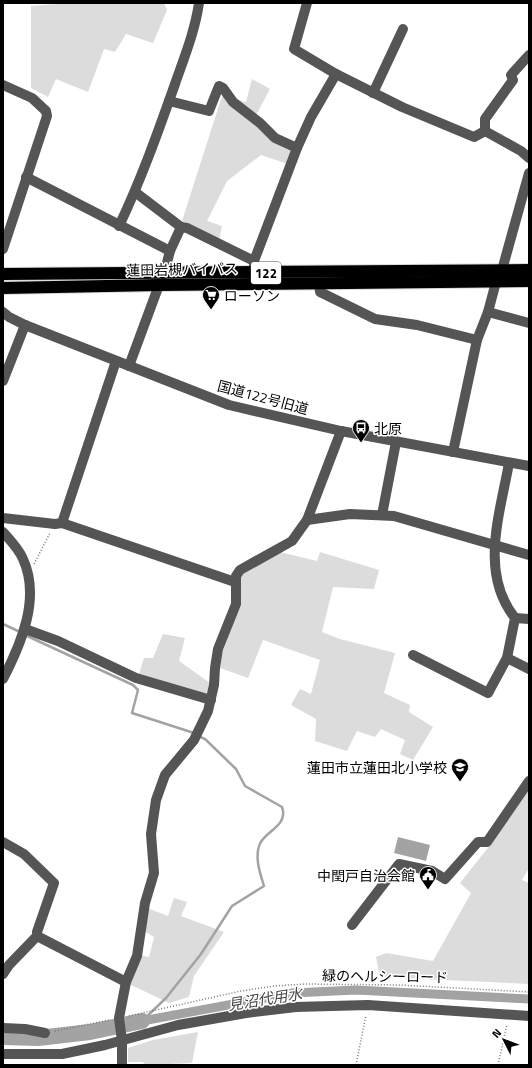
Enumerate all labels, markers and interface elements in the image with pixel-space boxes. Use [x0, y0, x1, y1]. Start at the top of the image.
street label: 蓮田岩槻バイパス [126, 258, 238, 280]
road number: 122 [251, 262, 281, 284]
supermarket icon: ローソン [201, 285, 221, 310]
place label: ローソン [224, 285, 280, 306]
street label: 国道122号旧道 [215, 375, 311, 419]
bus stop icon: 北原 [351, 418, 371, 443]
place label: 北原 [374, 418, 402, 439]
place label: 蓮田市立蓮田北小学校 [307, 757, 447, 778]
school or university icon: 蓮田市立蓮田北小学校 [450, 757, 470, 782]
place label: 中閏戸自治会館 [317, 865, 415, 886]
public building icon: 中閏戸自治会館 [418, 865, 438, 890]
street label: 緑のヘルシーロード [322, 964, 448, 988]
water label: 見沼代用水 [226, 981, 306, 1016]
north arrow [484, 1020, 524, 1060]
text: N [488, 1025, 505, 1041]

